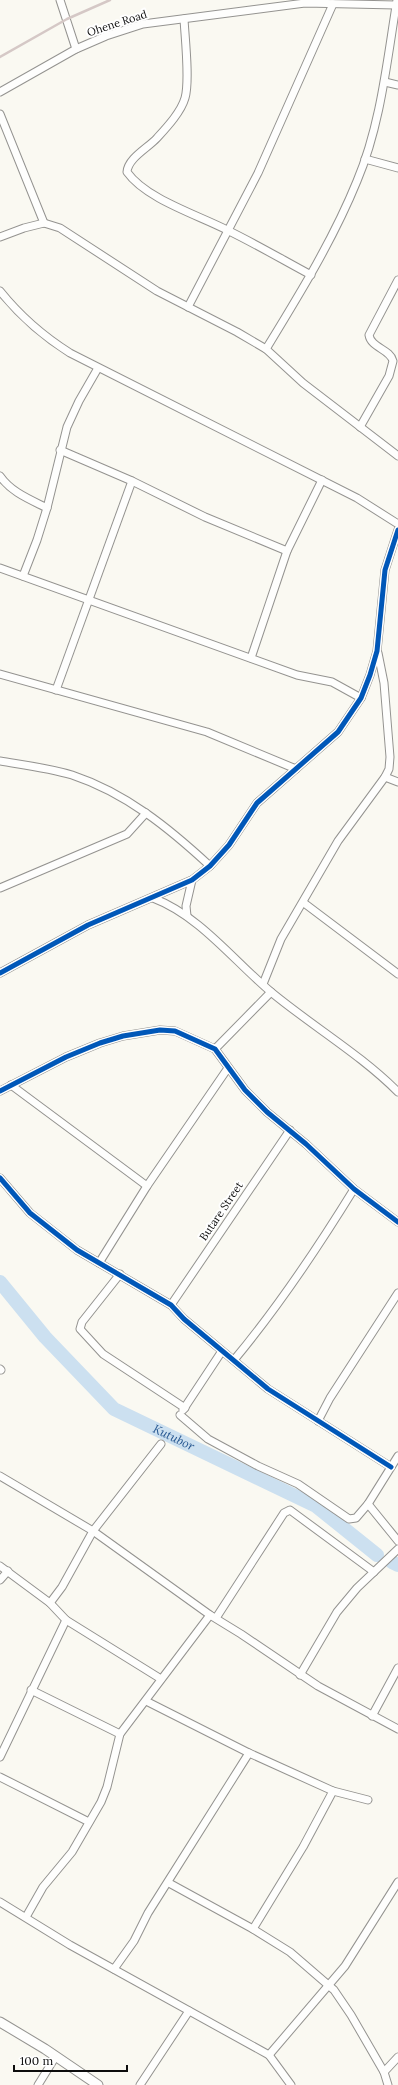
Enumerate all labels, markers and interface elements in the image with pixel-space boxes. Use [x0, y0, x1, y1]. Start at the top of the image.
street label: Ohene Road [85, 7, 149, 39]
street label: Butare Street [196, 1178, 246, 1243]
water label: Kutubor [151, 1421, 197, 1454]
scale bar [14, 2047, 127, 2073]
text: 100 m [20, 2053, 53, 2068]

